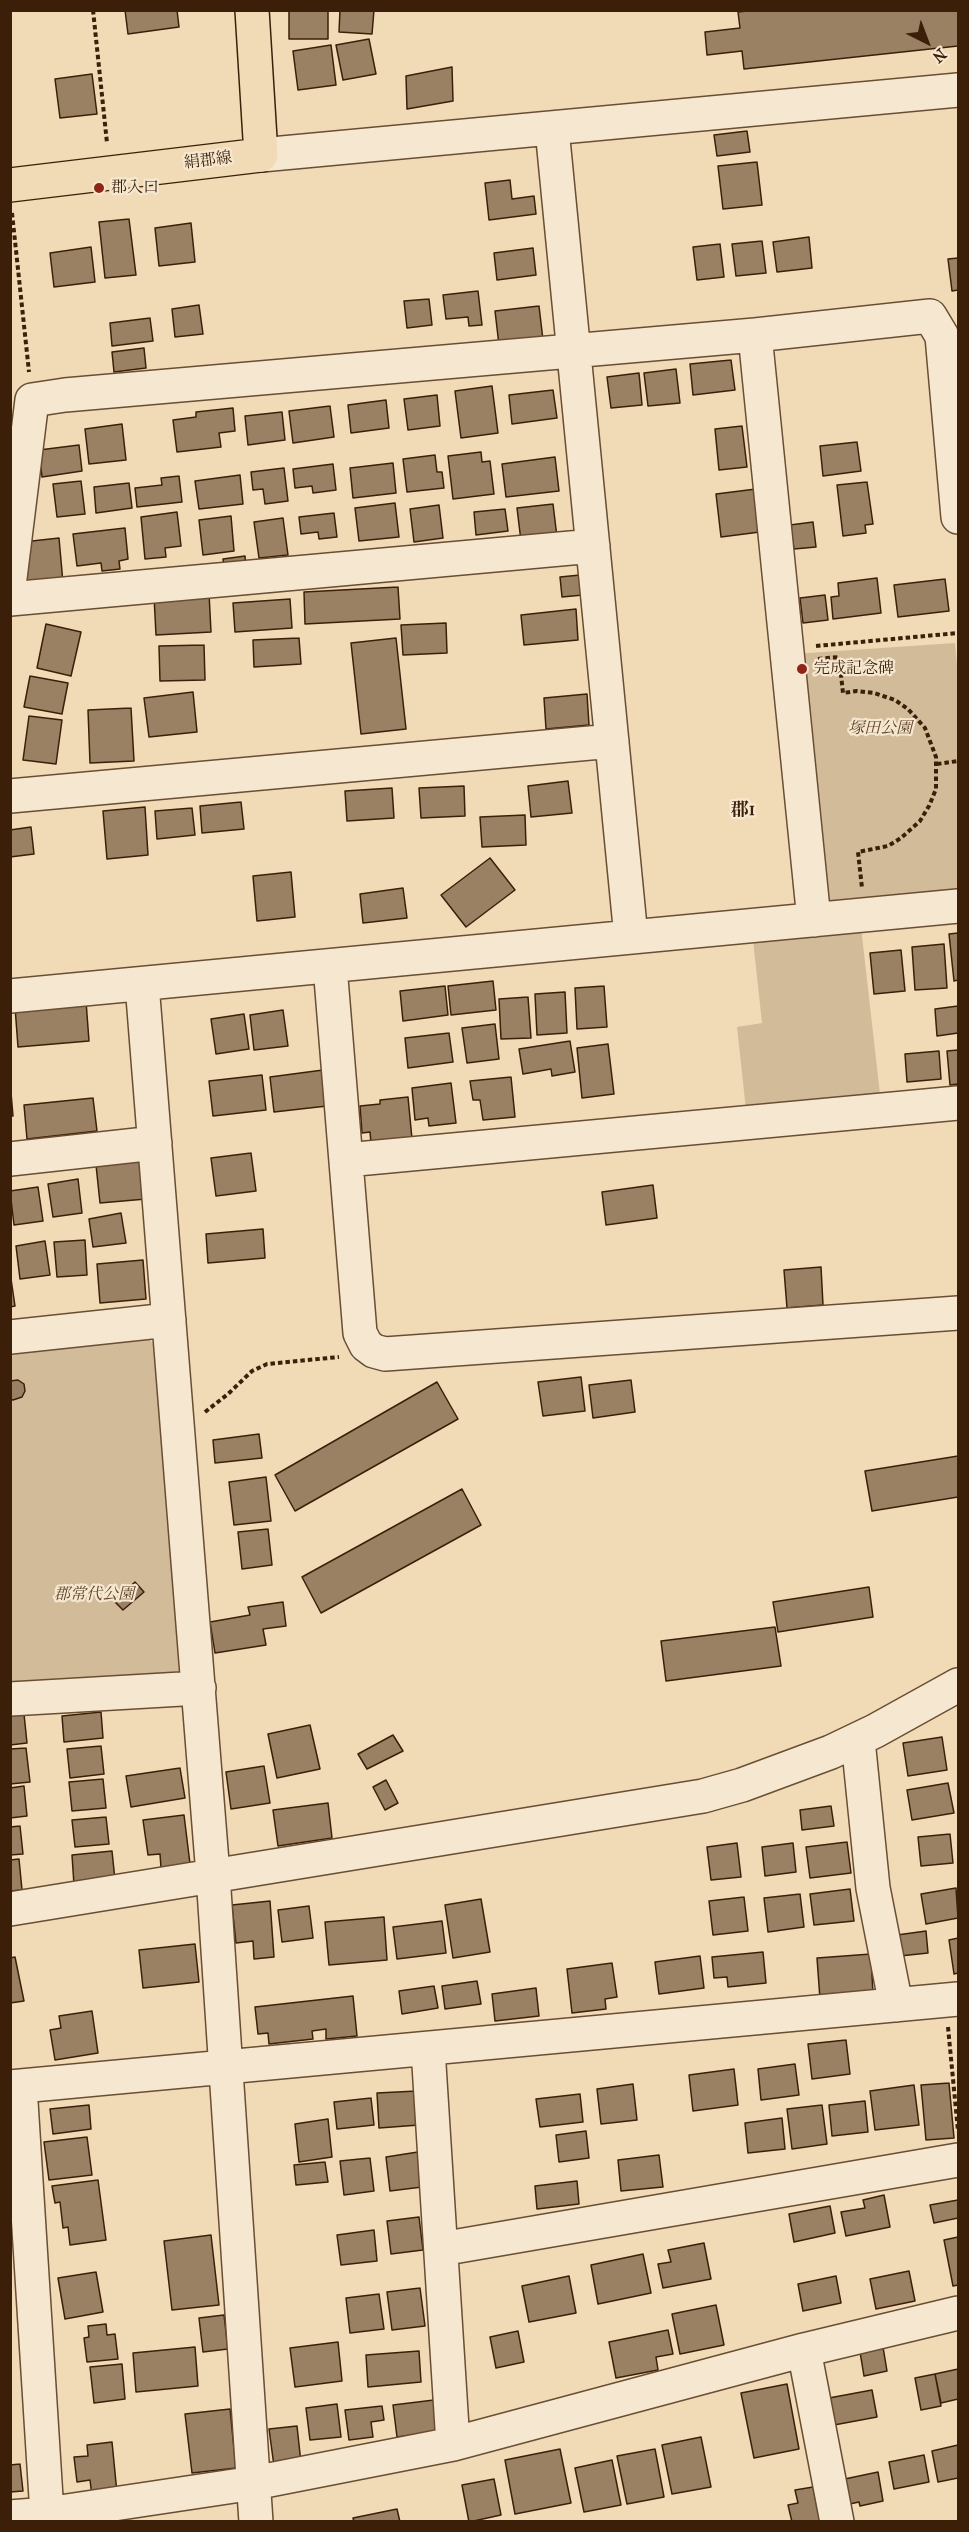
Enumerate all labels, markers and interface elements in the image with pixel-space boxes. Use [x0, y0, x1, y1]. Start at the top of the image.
north arrow [897, 12, 957, 72]
text: N [929, 45, 950, 67]
street label: 絹郡線 [183, 149, 233, 173]
place label: 郡入口 [111, 178, 159, 198]
marker: 郡入口 [92, 181, 106, 195]
place label: 完成記念碑 [814, 659, 894, 679]
marker: 完成記念碑 [795, 662, 809, 676]
park label: 塚田公園 [848, 719, 912, 739]
district label: 郡1 [731, 800, 755, 822]
park label: 郡常代公園 [54, 1585, 134, 1605]

